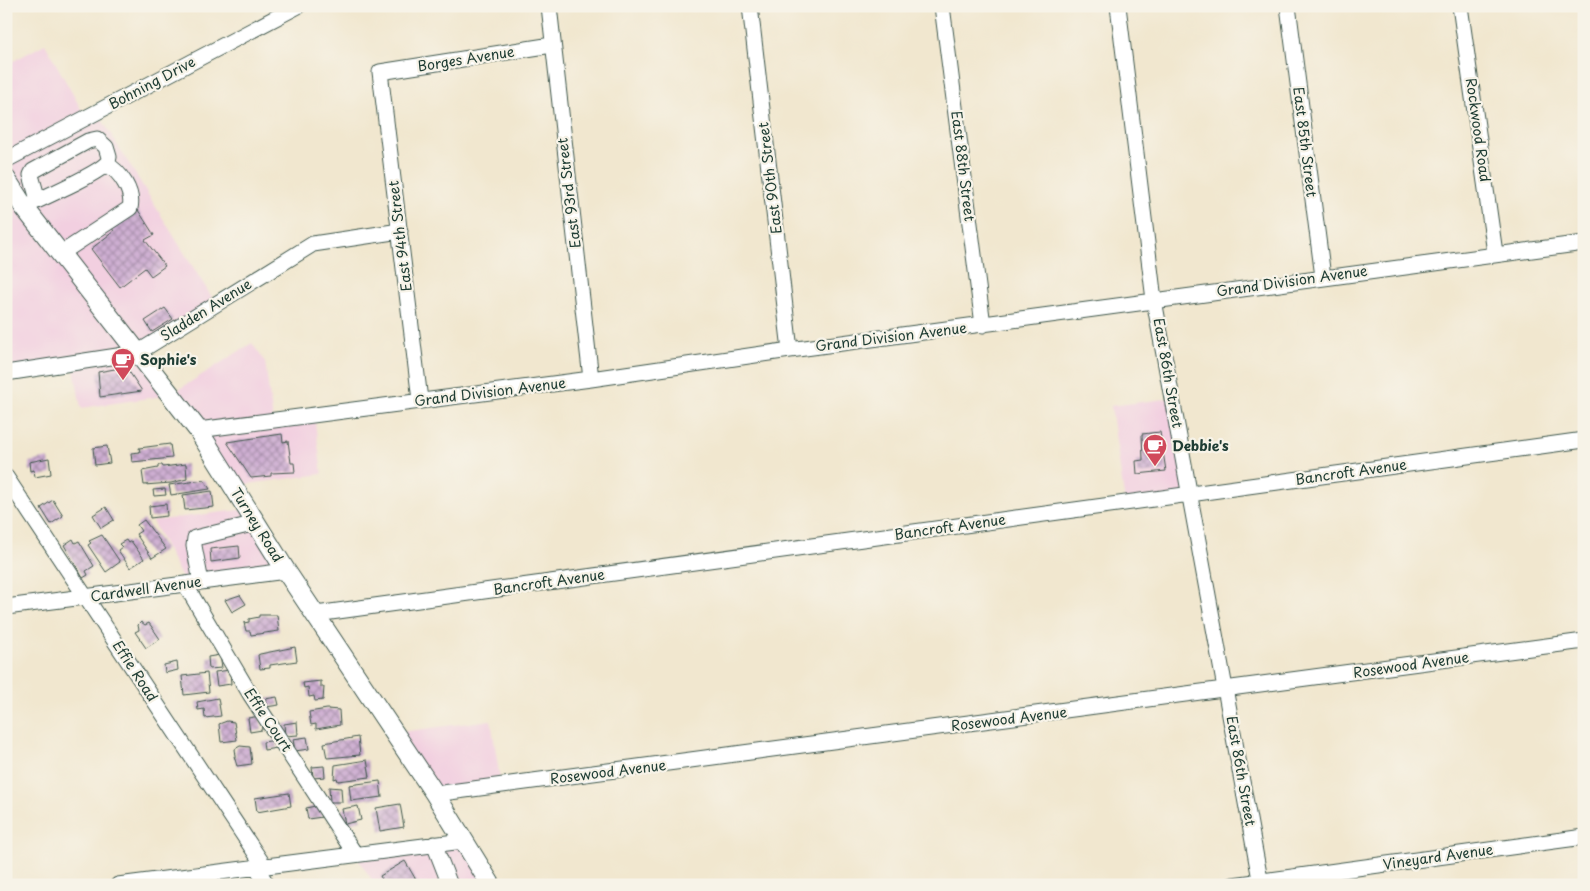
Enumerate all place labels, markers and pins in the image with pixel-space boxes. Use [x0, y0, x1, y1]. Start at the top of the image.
cafe icon: Sophie's [110, 347, 136, 381]
place label: Sophie's [140, 349, 197, 370]
cafe icon: Debbie's [1142, 433, 1168, 467]
place label: Debbie's [1172, 435, 1229, 456]

